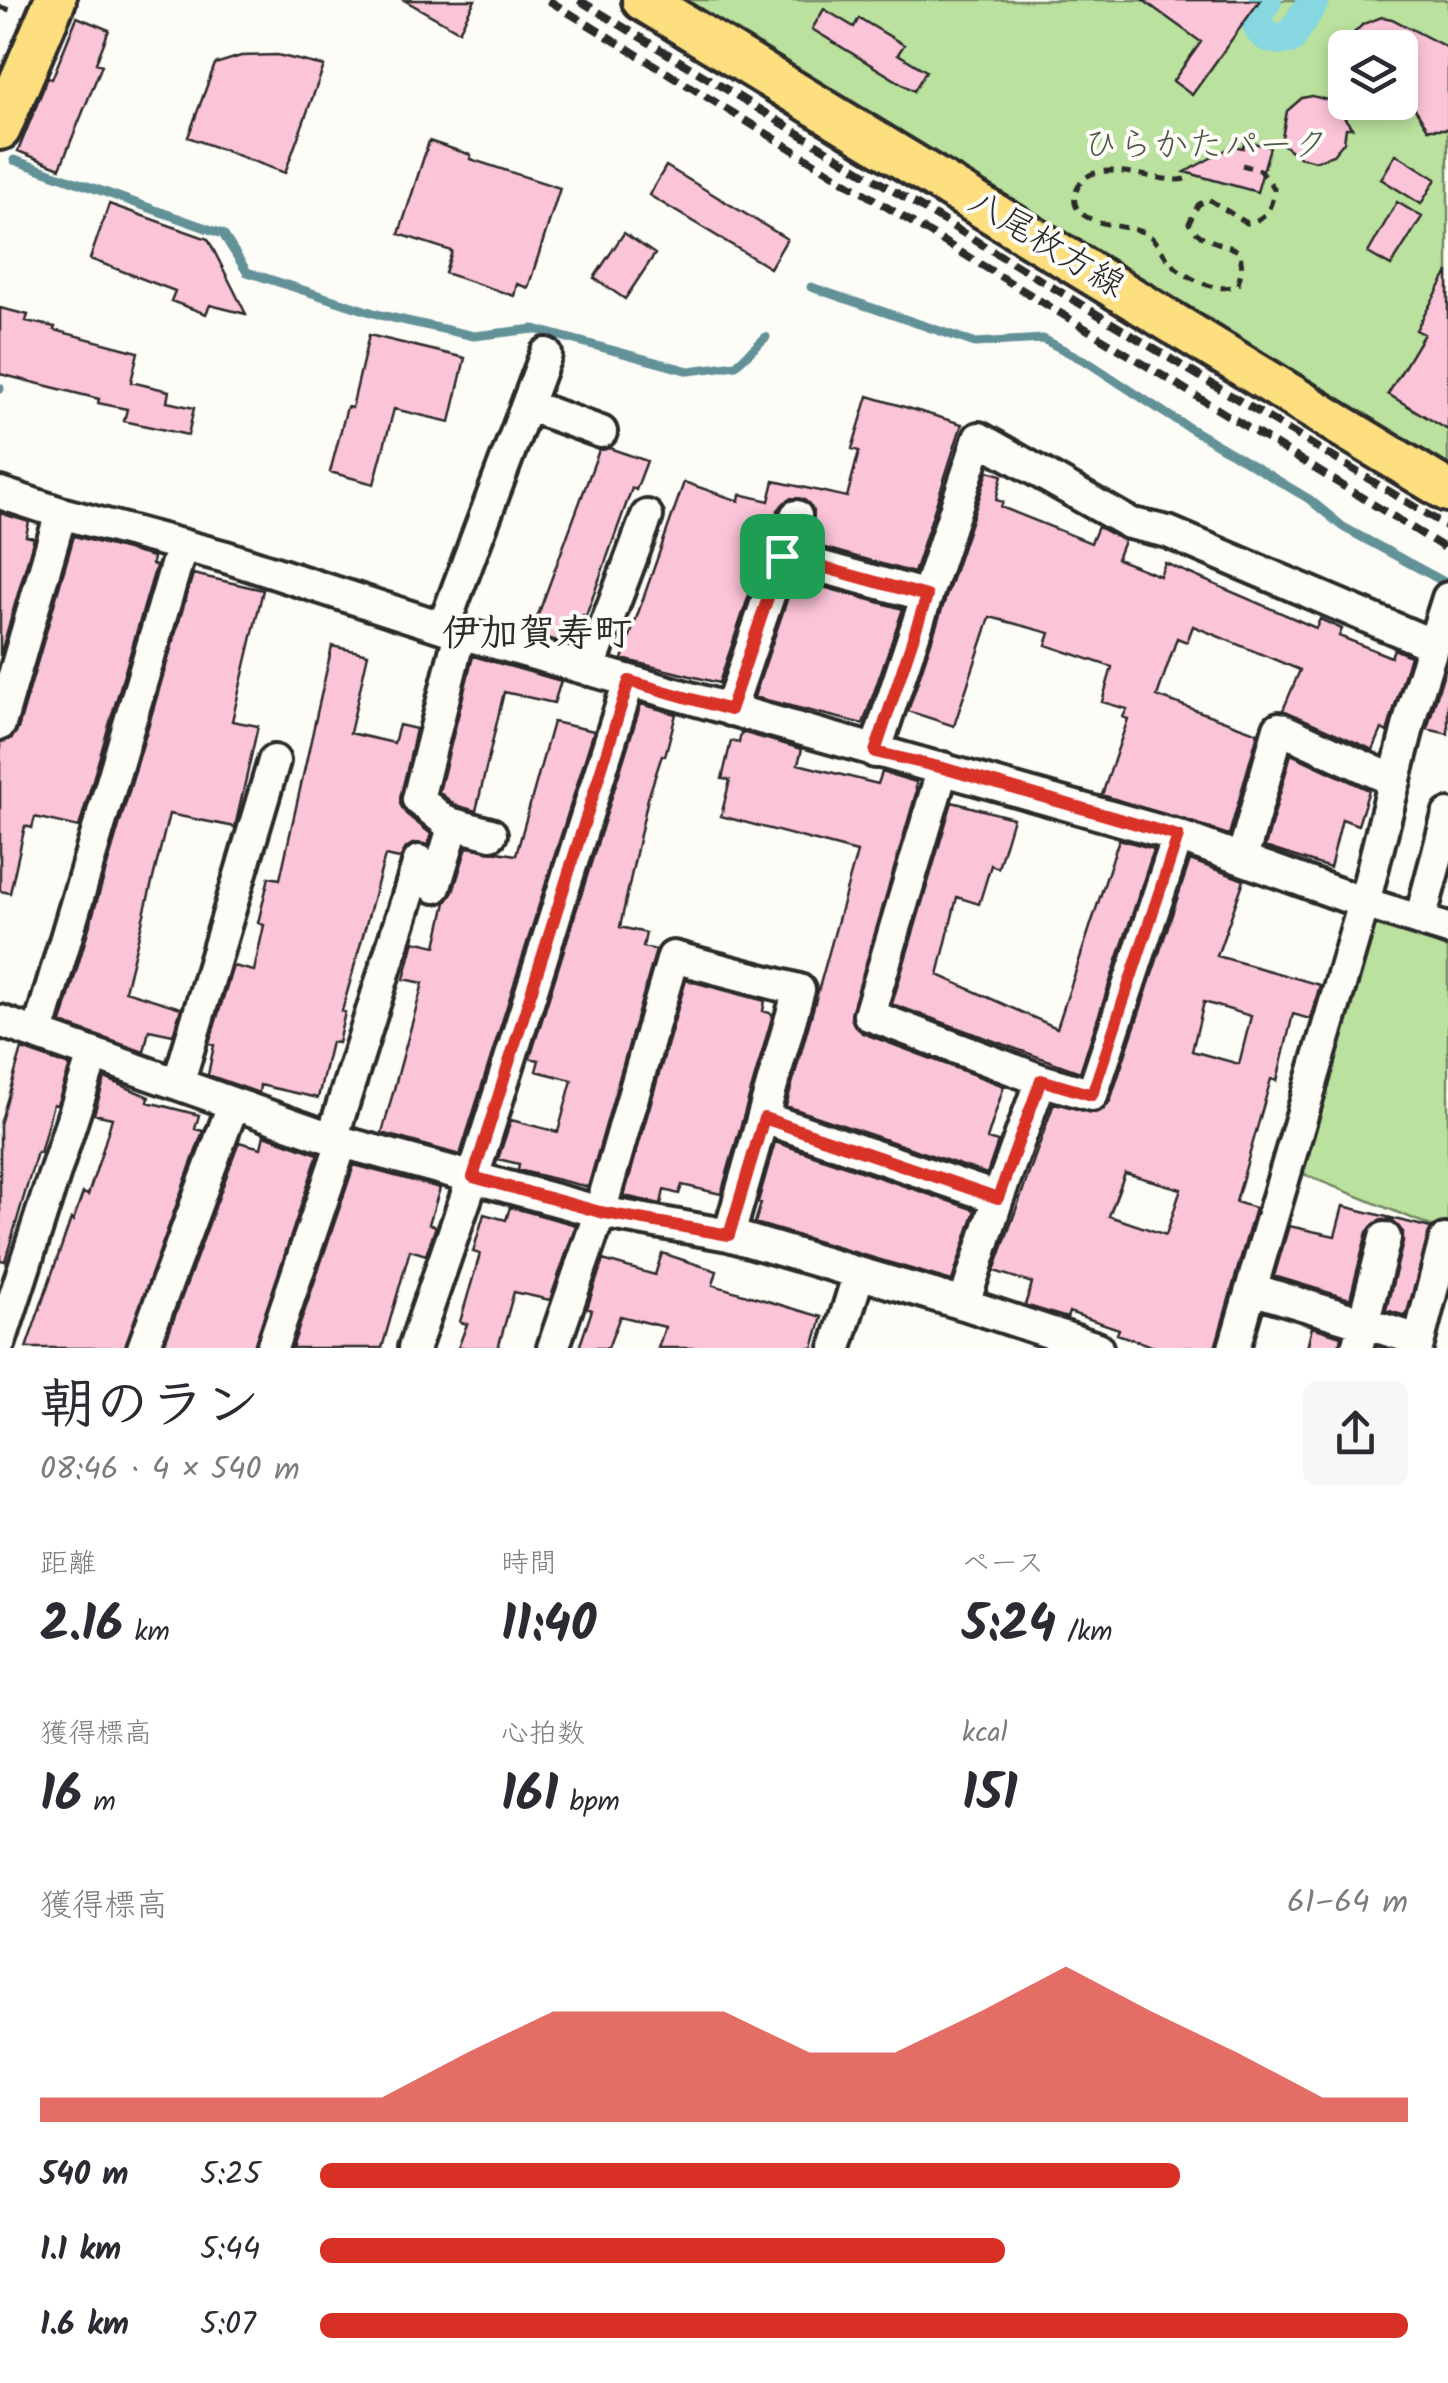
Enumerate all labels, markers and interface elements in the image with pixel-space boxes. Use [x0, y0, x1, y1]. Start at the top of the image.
map controls [1328, 30, 1418, 120]
button: layers [1328, 30, 1418, 120]
park label: ひらかたパーク [1083, 119, 1329, 175]
street label: 八尾枚方線 [957, 176, 1135, 314]
pin [740, 514, 825, 599]
icon: arrive [755, 529, 810, 584]
district label: 伊加賀寿町 [442, 605, 632, 665]
text: 朝のラン [40, 1364, 260, 1451]
button: share [1303, 1381, 1408, 1486]
text: 08:46 · 4 × 540 m [40, 1445, 300, 1496]
text: 距離 [40, 1542, 96, 1587]
text: 時間 [501, 1542, 557, 1587]
text: ペース [962, 1542, 1044, 1587]
text: 2.16 [40, 1587, 123, 1667]
text: 11:40 [501, 1587, 596, 1667]
text: 5:24 [962, 1587, 1056, 1667]
text: km [123, 1610, 170, 1655]
text: /km [1056, 1610, 1113, 1655]
text: kcal [962, 1711, 1008, 1756]
text: 獲得標高 [40, 1712, 152, 1757]
text: 心拍数 [501, 1712, 585, 1757]
text: 151 [962, 1756, 1018, 1836]
text: 16 [40, 1757, 82, 1837]
text: 161 [501, 1757, 558, 1837]
text: m [82, 1780, 116, 1825]
text: bpm [558, 1780, 620, 1825]
text: 61–64 m [1287, 1878, 1408, 1929]
text: 獲得標高 [40, 1881, 168, 1932]
text: 540 m [40, 2150, 129, 2201]
text: 5:25 [200, 2150, 261, 2201]
text: 1.1 km [40, 2225, 121, 2276]
text: 5:44 [200, 2225, 260, 2276]
text: 1.6 km [40, 2300, 129, 2351]
text: 5:07 [200, 2300, 256, 2351]

